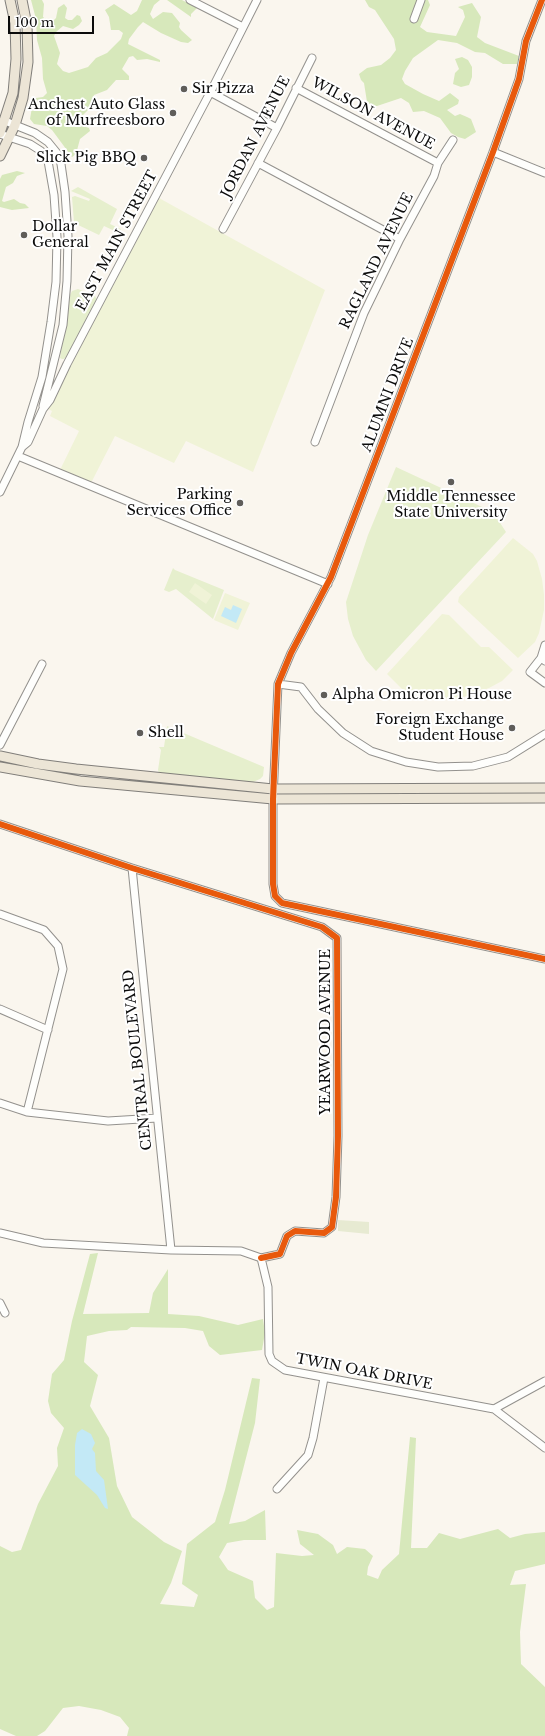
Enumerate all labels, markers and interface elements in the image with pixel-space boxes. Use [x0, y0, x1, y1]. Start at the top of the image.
scale bar [10, 8, 96, 34]
text: 100 m [15, 15, 54, 30]
street label: JORDAN AVENUE [218, 73, 294, 201]
street label: WILSON AVENUE [309, 74, 437, 154]
place label: Sir Pizza [192, 81, 254, 97]
marker: Sir Pizza [179, 84, 189, 94]
place label: Anchest Auto Glass of Murfreesboro [28, 97, 165, 130]
marker: Anchest Auto Glass of Murfreesboro [168, 108, 178, 118]
place label: Slick Pig BBQ [36, 150, 136, 166]
marker: Slick Pig BBQ [139, 153, 149, 163]
street label: EAST MAIN STREET [73, 168, 161, 314]
street label: RAGLAND AVENUE [337, 190, 417, 332]
place label: Dollar General [32, 219, 89, 252]
marker: Dollar General [19, 230, 29, 240]
street label: ALUMNI DRIVE [359, 336, 417, 454]
marker: Middle Tennessee State University [446, 477, 456, 487]
place label: Parking Services Office [127, 487, 232, 520]
place label: Middle Tennessee State University [386, 489, 516, 522]
marker: Parking Services Office [235, 498, 245, 508]
place label: Alpha Omicron Pi House [332, 687, 512, 703]
marker: Alpha Omicron Pi House [319, 690, 329, 700]
place label: Foreign Exchange Student House [375, 712, 504, 744]
marker: Foreign Exchange Student House [507, 723, 517, 733]
place label: Shell [148, 725, 184, 741]
marker: Shell [135, 728, 145, 738]
street label: YEARWOOD AVENUE [318, 949, 334, 1115]
street label: CENTRAL BOULEVARD [120, 969, 156, 1151]
street label: TWIN OAK DRIVE [294, 1351, 434, 1393]

